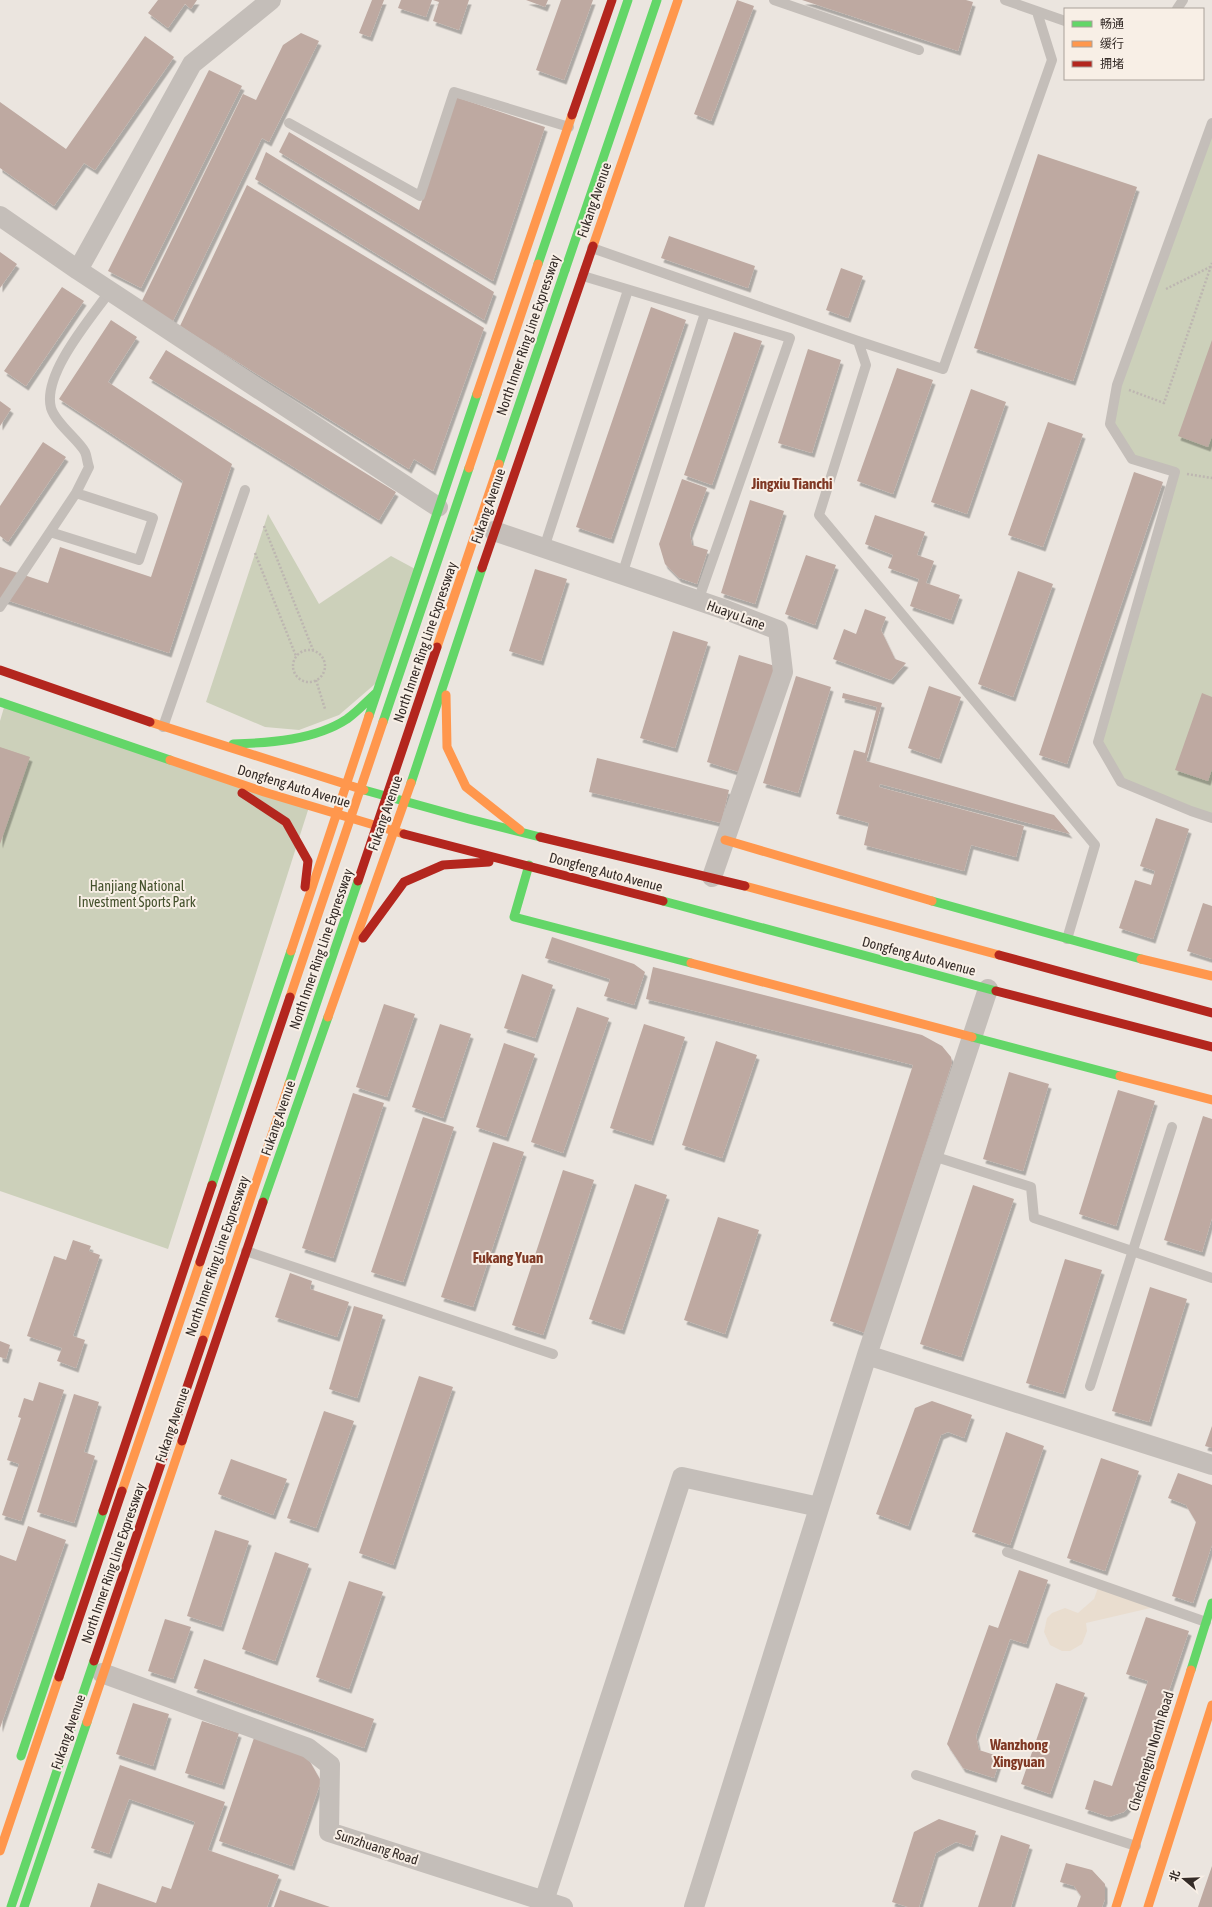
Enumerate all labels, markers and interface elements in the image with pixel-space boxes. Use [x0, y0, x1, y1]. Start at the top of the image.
legend [1064, 8, 1204, 80]
text: 畅通 [1100, 17, 1124, 31]
text: 缓行 [1100, 37, 1124, 51]
text: 拥堵 [1100, 57, 1124, 71]
street label: Fukang Avenue [574, 160, 614, 240]
street label: North Inner Ring Line Expressway [493, 252, 563, 417]
street label: Fukang Avenue [468, 466, 508, 546]
district label: Jingxiu Tianchi [750, 475, 833, 492]
street label: North Inner Ring Line Expressway [390, 559, 460, 724]
street label: Huayu Lane [705, 597, 767, 633]
street label: Dongfeng Auto Avenue [236, 761, 352, 811]
street label: Fukang Avenue [365, 773, 405, 853]
street label: Dongfeng Auto Avenue [547, 849, 665, 895]
street label: North Inner Ring Line Expressway [286, 866, 356, 1031]
park label: Hanjiang National Investment Sports Park [78, 878, 196, 910]
street label: Dongfeng Auto Avenue [860, 933, 978, 979]
street label: Fukang Avenue [258, 1078, 298, 1158]
street label: North Inner Ring Line Expressway [182, 1173, 252, 1338]
district label: Fukang Yuan [473, 1249, 543, 1266]
street label: Fukang Avenue [152, 1385, 192, 1465]
street label: North Inner Ring Line Expressway [78, 1480, 148, 1645]
street label: Chechenghu North Road [1125, 1689, 1177, 1813]
street label: Fukang Avenue [48, 1692, 88, 1772]
district label: Wanzhong Xingyuan [989, 1736, 1049, 1770]
street label: Sunzhuang Road [334, 1826, 420, 1868]
north arrow [1164, 1859, 1204, 1899]
text: 北 [1167, 1869, 1182, 1883]

